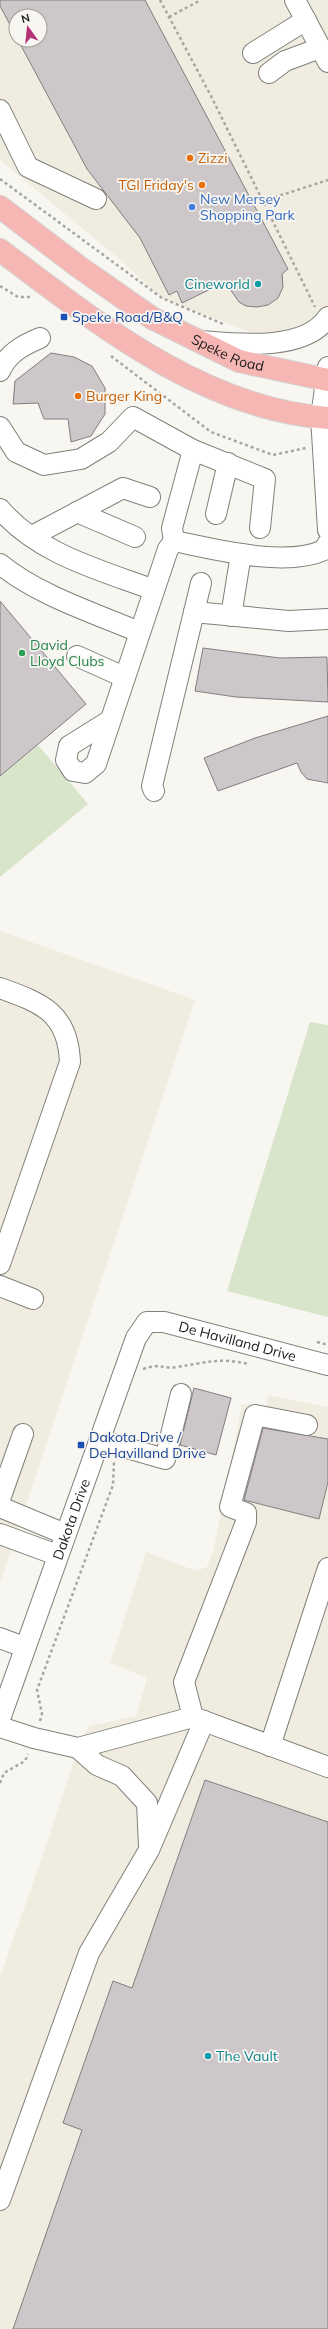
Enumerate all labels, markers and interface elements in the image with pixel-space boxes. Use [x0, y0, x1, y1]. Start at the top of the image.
north arrow [8, 8, 48, 48]
text: N [20, 11, 31, 26]
place label: Zizzi [198, 149, 228, 167]
marker: Zizzi [185, 153, 195, 163]
place label: TGI Friday's [118, 176, 194, 194]
marker: TGI Friday's [197, 180, 207, 190]
place label: New Mersey Shopping Park [200, 190, 296, 224]
marker: New Mersey Shopping Park [187, 202, 197, 212]
place label: Cineworld [184, 275, 250, 293]
marker: Cineworld [253, 279, 263, 289]
place label: Speke Road/B&Q [72, 308, 183, 326]
marker: Speke Road/B&Q [59, 312, 69, 322]
street label: Speke Road [188, 330, 266, 375]
place label: Burger King [86, 387, 162, 405]
marker: Burger King [73, 391, 83, 401]
place label: David Lloyd Clubs [30, 636, 105, 670]
marker: David Lloyd Clubs [17, 648, 27, 658]
street label: De Havilland Drive [177, 1317, 298, 1365]
place label: Dakota Drive / DeHavilland Drive [89, 1428, 206, 1462]
marker: Dakota Drive / DeHavilland Drive [76, 1440, 86, 1450]
street label: Dakota Drive [49, 1476, 94, 1562]
place label: The Vault [216, 2047, 278, 2065]
marker: The Vault [203, 2051, 213, 2061]

